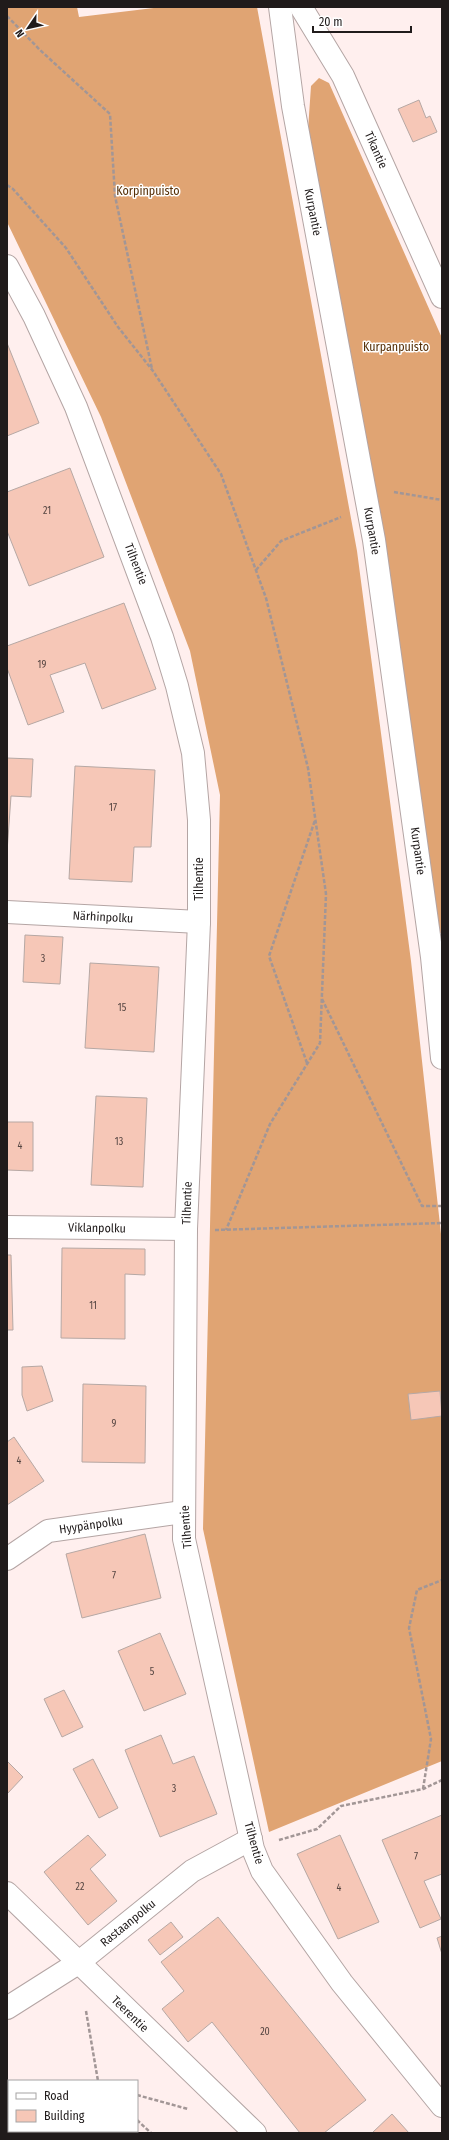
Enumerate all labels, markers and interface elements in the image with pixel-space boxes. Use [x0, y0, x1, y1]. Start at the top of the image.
north arrow [8, 8, 48, 48]
scale bar [313, 8, 411, 34]
text: 20 m [319, 15, 343, 29]
text: N [13, 27, 27, 40]
street label: Tikantie [362, 129, 390, 171]
park label: Korpinpuisto [116, 184, 180, 198]
street label: Kurpantie [302, 187, 324, 237]
park label: Kurpanpuisto [363, 340, 429, 354]
house number: 21 [43, 505, 51, 517]
street label: Kurpantie [361, 506, 383, 556]
street label: Tilhentie [122, 541, 150, 587]
house number: 19 [38, 659, 47, 671]
house number: 17 [109, 802, 117, 814]
street label: Kurpantie [408, 826, 428, 876]
street label: Tilhentie [192, 857, 206, 901]
street label: Närhinpolku [72, 908, 134, 926]
house number: 3 [41, 953, 46, 965]
house number: 15 [118, 1002, 127, 1014]
house number: 13 [115, 1136, 124, 1148]
house number: 4 [18, 1140, 23, 1152]
street label: Tilhentie [179, 1181, 195, 1225]
street label: Viklanpolku [68, 1220, 126, 1236]
house number: 11 [89, 1300, 97, 1312]
house number: 9 [112, 1418, 117, 1430]
house number: 4 [17, 1455, 22, 1467]
street label: Tilhentie [178, 1505, 194, 1549]
street label: Hyypänpolku [58, 1514, 124, 1536]
house number: 7 [112, 1570, 116, 1582]
house number: 5 [150, 1666, 155, 1678]
house number: 3 [172, 1783, 177, 1795]
street label: Tilhentie [241, 1820, 267, 1866]
house number: 7 [414, 1851, 418, 1863]
house number: 22 [76, 1881, 85, 1893]
house number: 4 [337, 1882, 342, 1894]
street label: Rastaanpolku [98, 1897, 158, 1949]
street label: Teerentie [109, 1993, 151, 2035]
house number: 20 [260, 2026, 270, 2038]
legend [8, 2080, 138, 2132]
text: Road [44, 2089, 69, 2103]
text: Building [44, 2109, 85, 2123]

